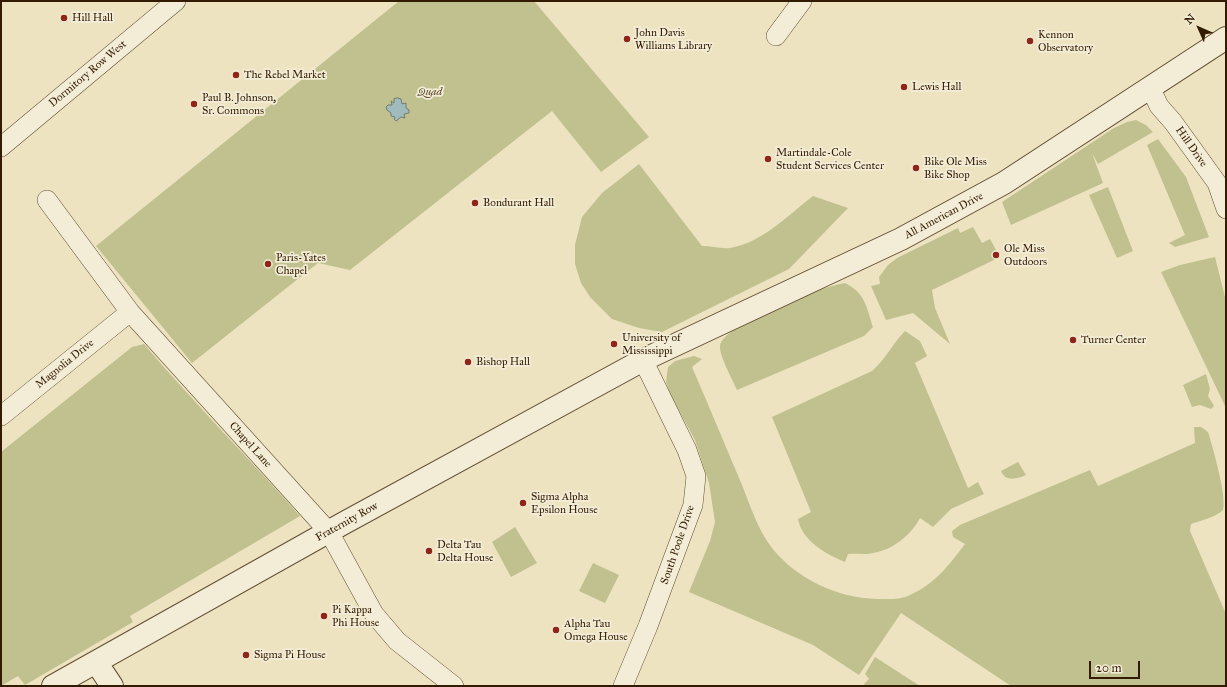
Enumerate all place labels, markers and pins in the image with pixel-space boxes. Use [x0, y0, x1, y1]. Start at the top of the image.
place label: Hill Hall [72, 11, 113, 25]
marker: Hill Hall [59, 13, 69, 23]
place label: John Davis Williams Library [635, 26, 712, 52]
place label: Kennon Observatory [1038, 28, 1093, 54]
marker: John Davis Williams Library [622, 34, 632, 44]
marker: Kennon Observatory [1025, 36, 1035, 46]
place label: The Rebel Market [244, 68, 326, 82]
marker: The Rebel Market [231, 70, 241, 80]
place label: Lewis Hall [912, 80, 961, 94]
marker: Lewis Hall [899, 82, 909, 92]
place label: Paul B. Johnson, Sr. Commons [202, 91, 276, 117]
marker: Paul B. Johnson, Sr. Commons [189, 99, 199, 109]
place label: Martindale-Cole Student Services Center [776, 146, 884, 172]
marker: Martindale-Cole Student Services Center [763, 154, 773, 164]
place label: Bike Ole Miss Bike Shop [924, 155, 987, 181]
marker: Bike Ole Miss Bike Shop [911, 163, 921, 173]
place label: Bondurant Hall [483, 196, 554, 210]
marker: Bondurant Hall [470, 198, 480, 208]
place label: Ole Miss Outdoors [1004, 242, 1047, 268]
marker: Ole Miss Outdoors [991, 250, 1001, 260]
place label: Paris-Yates Chapel [276, 251, 326, 277]
marker: Paris-Yates Chapel [263, 259, 273, 269]
place label: University of Mississippi [622, 331, 681, 357]
place label: Turner Center [1081, 333, 1146, 347]
marker: Turner Center [1068, 335, 1078, 345]
marker: University of Mississippi [609, 339, 619, 349]
place label: Bishop Hall [476, 355, 530, 369]
marker: Bishop Hall [463, 357, 473, 367]
place label: Sigma Alpha Epsilon House [531, 490, 598, 516]
marker: Sigma Alpha Epsilon House [518, 498, 528, 508]
place label: Delta Tau Delta House [437, 538, 494, 564]
marker: Delta Tau Delta House [424, 546, 434, 556]
place label: Pi Kappa Phi House [332, 603, 379, 629]
marker: Pi Kappa Phi House [319, 611, 329, 621]
place label: Alpha Tau Omega House [564, 617, 628, 643]
marker: Alpha Tau Omega House [551, 625, 561, 635]
place label: Sigma Pi House [254, 648, 326, 662]
marker: Sigma Pi House [241, 650, 251, 660]

